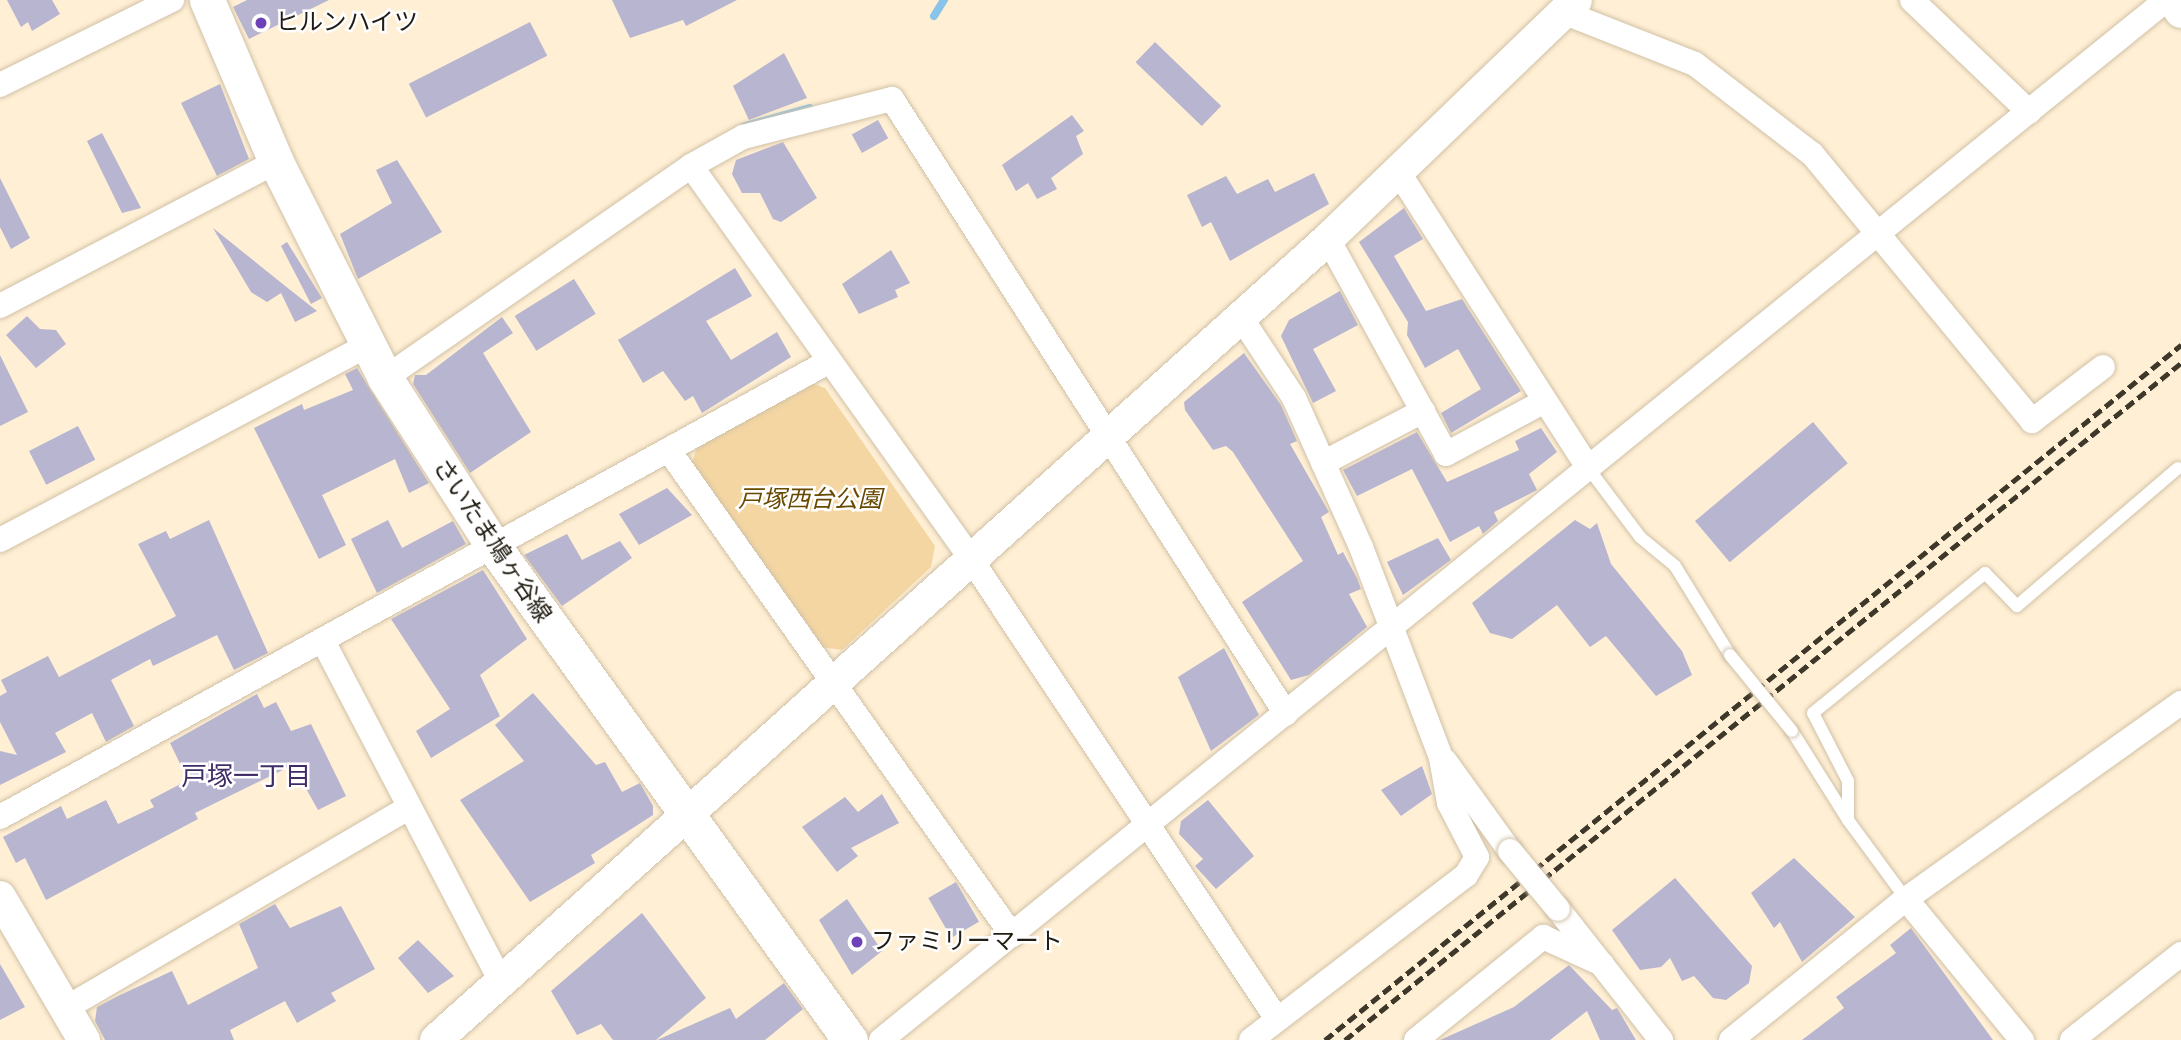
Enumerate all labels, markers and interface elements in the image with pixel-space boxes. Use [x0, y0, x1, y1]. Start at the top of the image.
place label: ヒルンハイツ [275, 9, 419, 37]
marker: ヒルンハイツ [253, 15, 269, 31]
street label: さいたま鳩ヶ谷線 [426, 453, 558, 629]
park label: 戸塚西台公園 [738, 486, 882, 514]
district label: 戸塚一丁目 [181, 761, 311, 793]
place label: ファミリーマート [871, 928, 1063, 956]
marker: ファミリーマート [849, 934, 865, 950]

